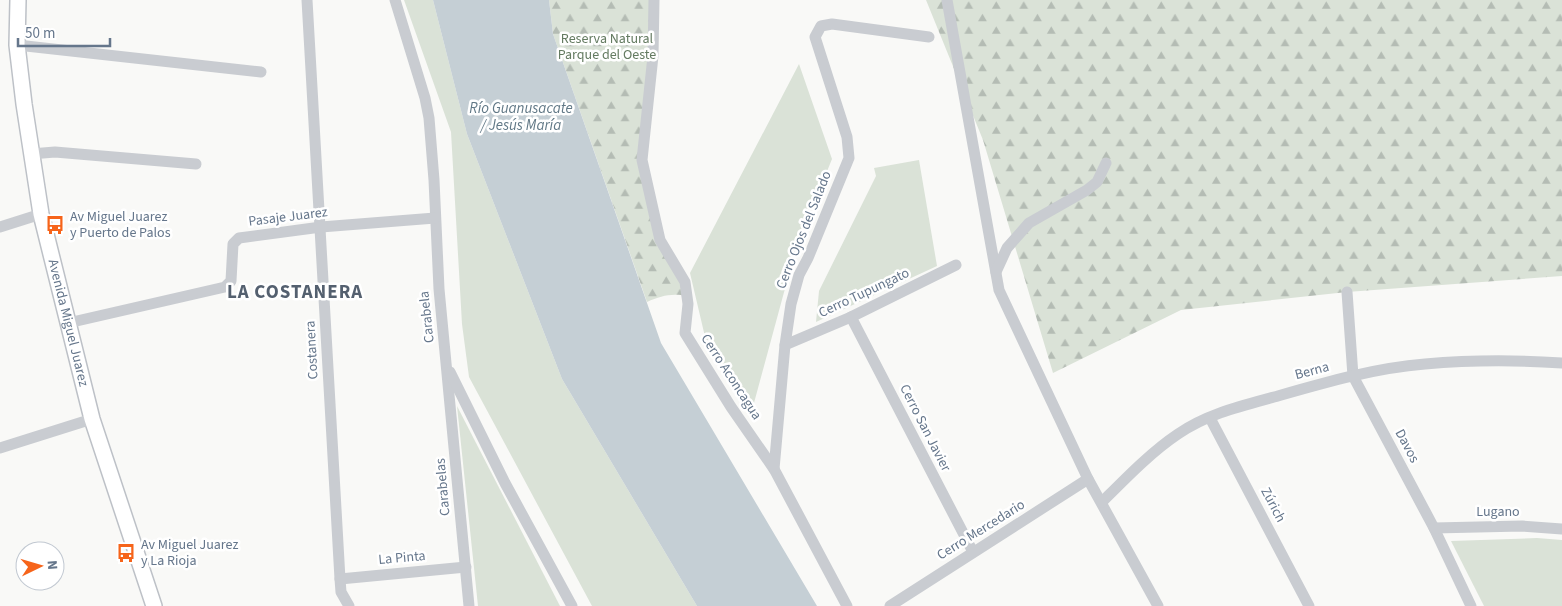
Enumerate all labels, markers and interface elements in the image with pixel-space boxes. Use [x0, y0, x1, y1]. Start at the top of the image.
scale bar [18, 15, 110, 47]
text: 50 m [25, 23, 55, 44]
park label: Reserva Natural Parque del Oeste [558, 29, 656, 65]
water label: Río Guanusacate / Jesús María [469, 98, 573, 136]
street label: Cerro Ojos del Salado [771, 168, 837, 292]
street label: Pasaje Juarez [247, 202, 329, 232]
place label: Av Miguel Juarez y Puerto de Palos [70, 207, 171, 243]
bus stop icon: Av Miguel Juarez y Puerto de Palos [44, 214, 66, 236]
street label: Avenida Miguel Juarez [43, 257, 94, 389]
street label: Cerro Tupungato [815, 263, 913, 323]
district label: LA COSTANERA [227, 279, 363, 306]
street label: Carabela [414, 290, 440, 344]
street label: Costanera [300, 320, 324, 380]
street label: Cerro Aconcagua [696, 330, 766, 424]
street label: Berna [1293, 357, 1331, 385]
street label: Cerro San Javier [894, 381, 956, 475]
street label: Davos [1390, 426, 1424, 467]
street label: Carabelas [431, 457, 455, 517]
street label: Zúrich [1255, 484, 1291, 526]
street label: Cerro Mercedario [933, 495, 1029, 565]
street label: Lugano [1476, 502, 1520, 522]
place label: Av Miguel Juarez y La Rioja [141, 535, 238, 571]
north arrow [15, 541, 65, 591]
bus stop icon: Av Miguel Juarez y La Rioja [115, 542, 137, 564]
street label: La Pinta [378, 546, 426, 570]
text: N [42, 559, 62, 570]

